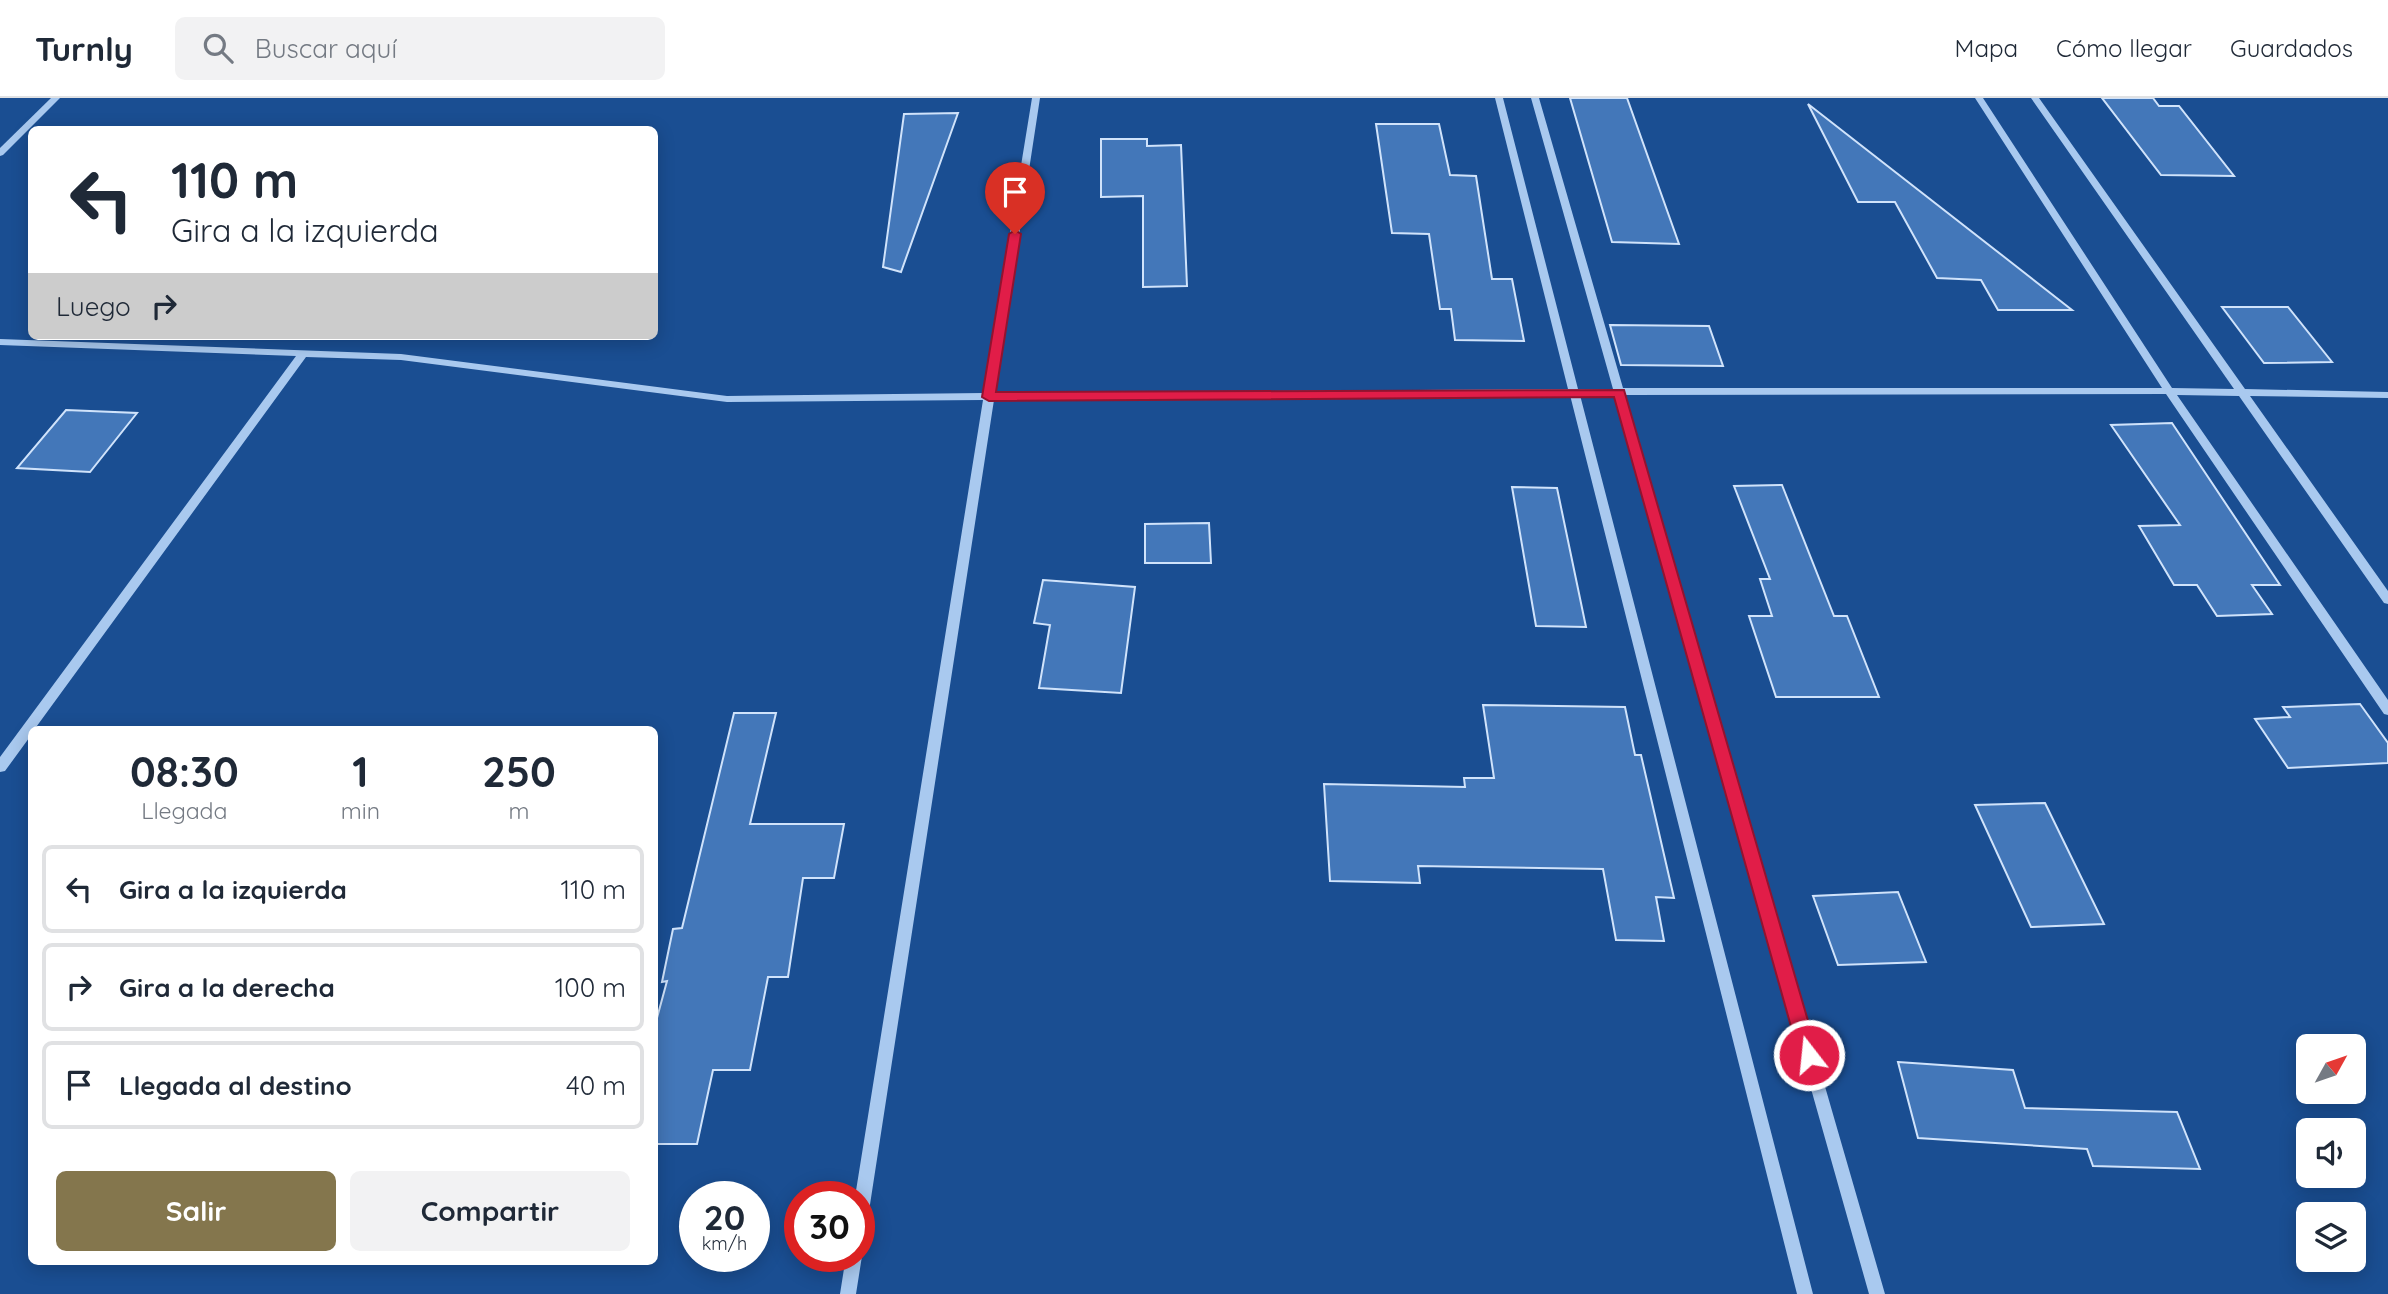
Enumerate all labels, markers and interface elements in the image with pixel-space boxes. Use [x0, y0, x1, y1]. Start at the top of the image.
search box [175, 17, 665, 80]
text: Turnly [35, 28, 133, 69]
icon: search [199, 29, 237, 67]
text: Buscar aquí [255, 32, 397, 65]
text: Mapa [1955, 33, 2018, 63]
text: Cómo llegar [2056, 33, 2192, 63]
text: Guardados [2230, 33, 2353, 63]
text: 110 m [171, 149, 298, 210]
icon: left [56, 154, 147, 245]
pin [985, 162, 1045, 234]
icon: arrive [996, 173, 1034, 211]
text: Gira a la izquierda [171, 210, 439, 250]
icon: right [145, 287, 183, 325]
text: Luego [56, 290, 131, 323]
text: 08:30 [130, 745, 239, 798]
text: 1 [352, 745, 369, 798]
text: 250 [482, 745, 556, 798]
text: Llegada [141, 796, 227, 825]
text: min [341, 796, 380, 825]
text: m [508, 796, 529, 825]
icon: left [60, 870, 98, 908]
text: Gira a la izquierda [119, 873, 347, 906]
text: 110 m [560, 873, 626, 906]
icon: right [60, 968, 98, 1006]
text: Gira a la derecha [119, 971, 335, 1004]
text: 100 m [555, 971, 626, 1004]
position arrow [1772, 1018, 1846, 1092]
north arrow [2296, 1034, 2366, 1104]
map controls [2296, 1034, 2366, 1272]
icon: arrive [60, 1066, 98, 1104]
text: Llegada al destino [119, 1069, 352, 1102]
text: 40 m [566, 1069, 626, 1102]
button: sound [2296, 1118, 2366, 1188]
button: Salir [56, 1171, 336, 1251]
button: Compartir [350, 1171, 630, 1251]
speed limit sign: 30 [784, 1181, 875, 1272]
text: 20 [704, 1195, 745, 1239]
button: layers [2296, 1202, 2366, 1272]
text: km/h [702, 1232, 747, 1255]

